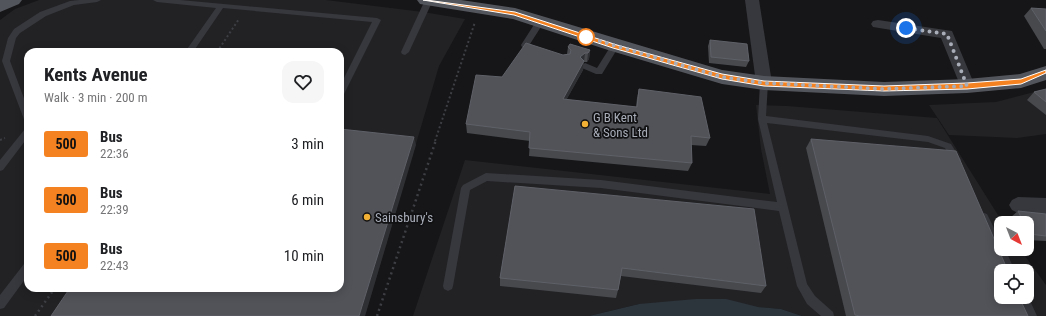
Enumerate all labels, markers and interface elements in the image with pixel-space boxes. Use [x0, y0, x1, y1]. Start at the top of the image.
your location [896, 18, 916, 38]
unlabelled marker [577, 28, 595, 46]
button: heart [282, 61, 324, 103]
text: Kents Avenue [44, 63, 148, 86]
text: Walk · 3 min · 200 m [44, 90, 148, 105]
place label: G B Kent & Sons Ltd [593, 110, 648, 140]
marker: G B Kent & Sons Ltd [580, 119, 590, 129]
text: Bus [100, 128, 123, 146]
text: 3 min [291, 135, 324, 153]
text: 500 [55, 136, 77, 152]
text: 22:36 [100, 146, 129, 161]
text: Bus [100, 184, 123, 202]
text: 6 min [291, 191, 324, 209]
text: 500 [55, 192, 77, 208]
text: 22:39 [100, 202, 129, 217]
place label: Sainsbury's [375, 210, 433, 225]
marker: Sainsbury's [362, 212, 372, 222]
north arrow [994, 216, 1034, 256]
map controls [994, 216, 1034, 304]
text: Bus [100, 240, 123, 258]
text: 10 min [284, 247, 324, 265]
text: 500 [55, 248, 77, 264]
text: 22:43 [100, 258, 129, 273]
button: locate [994, 264, 1034, 304]

